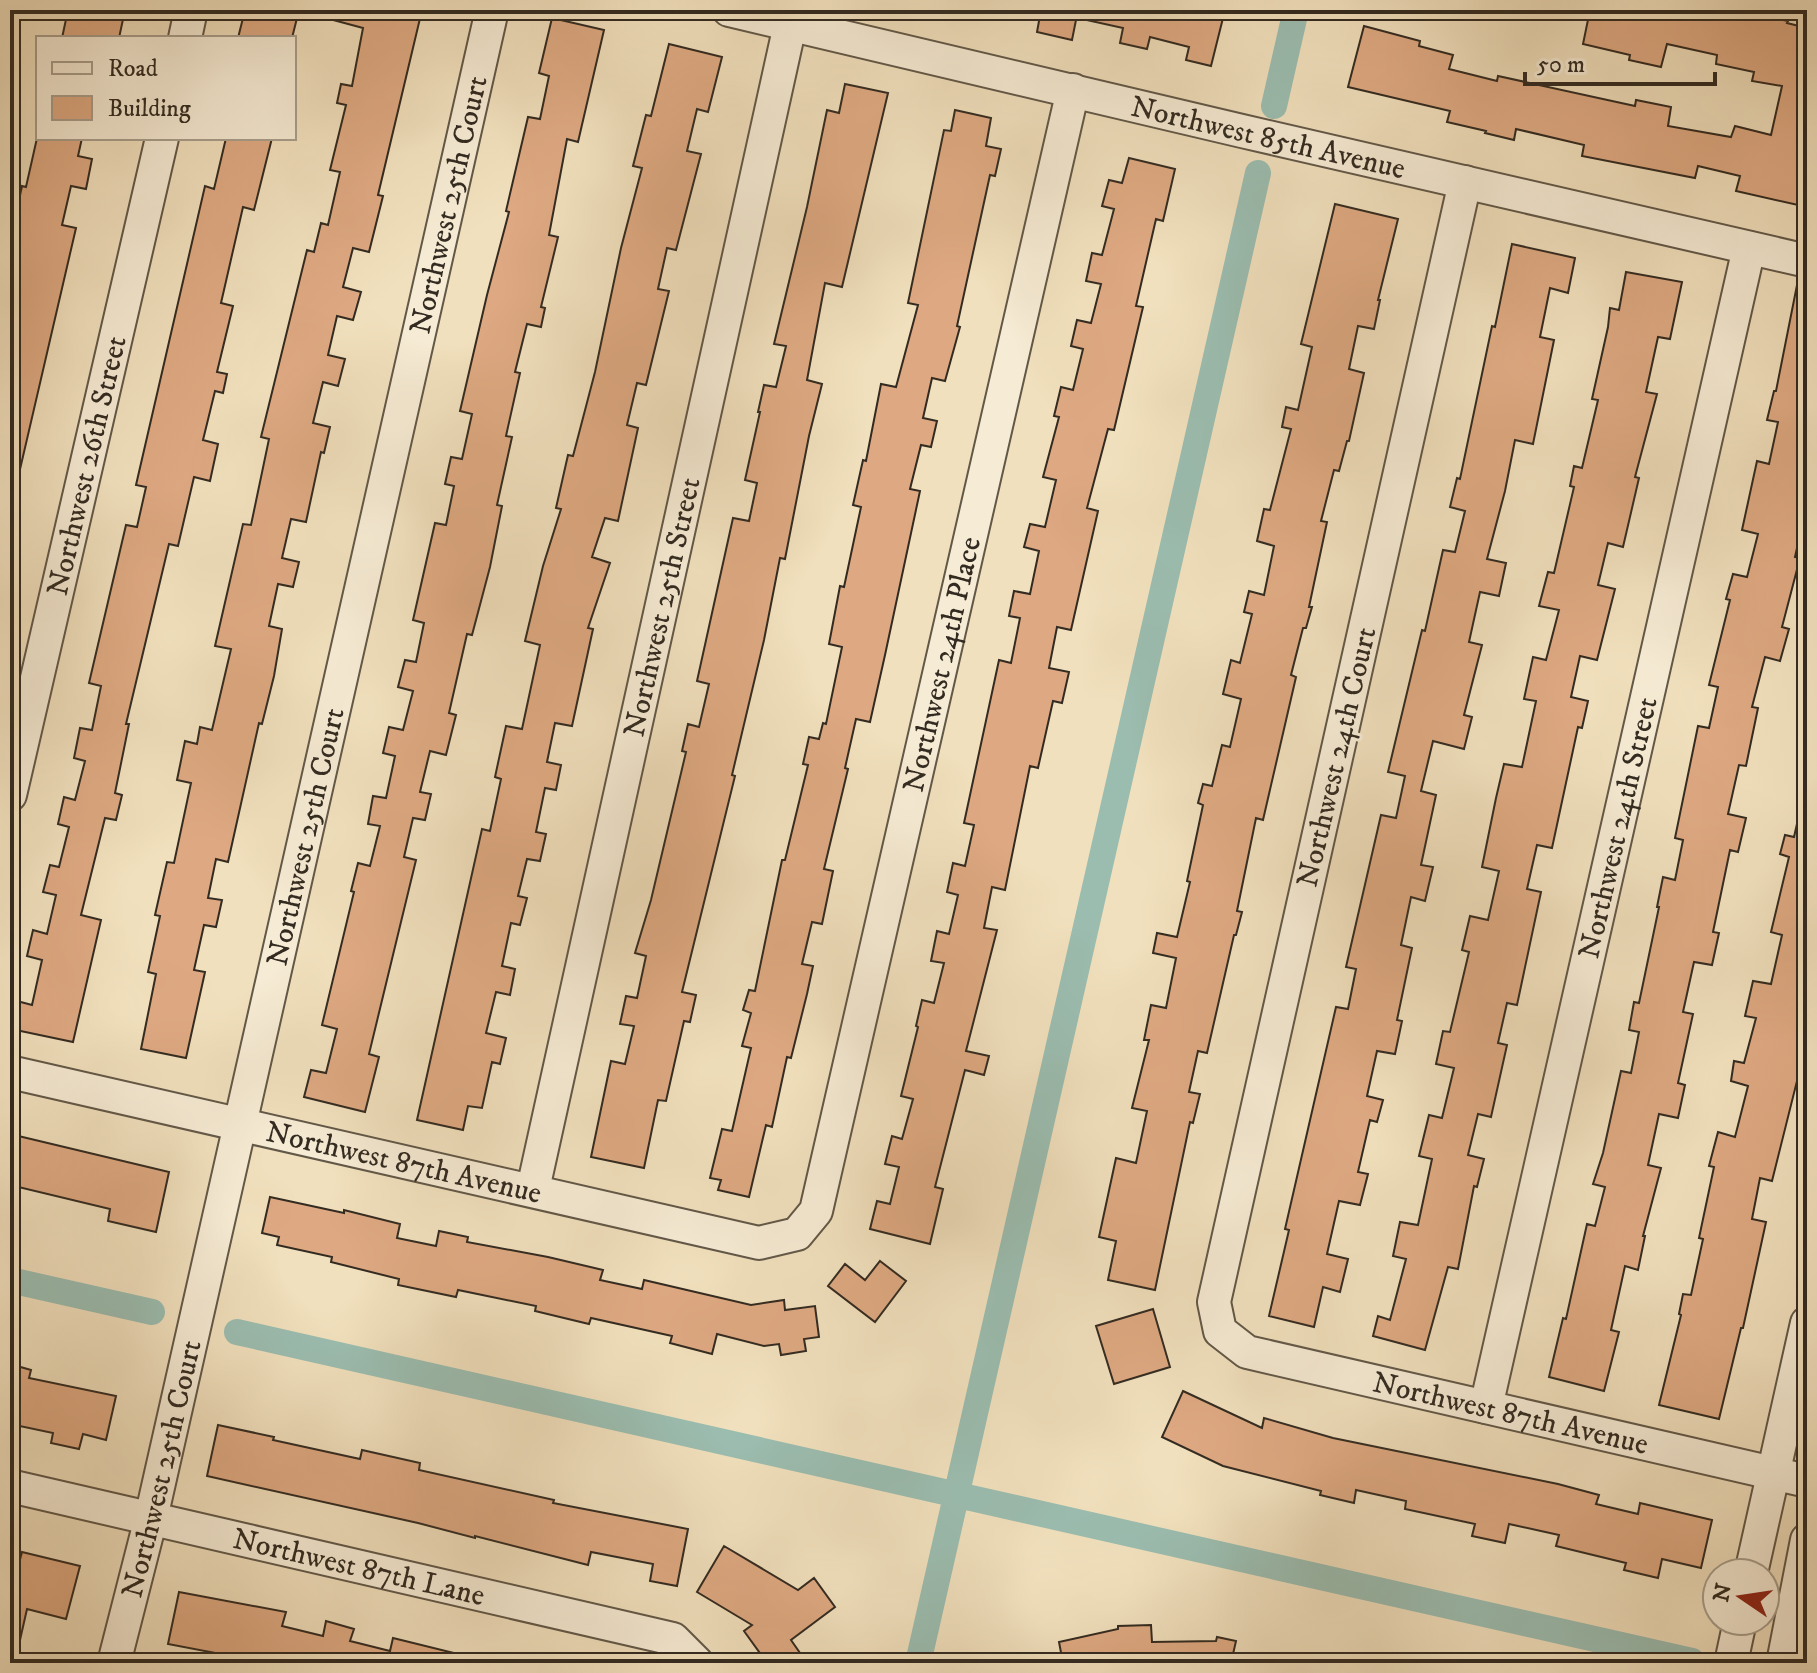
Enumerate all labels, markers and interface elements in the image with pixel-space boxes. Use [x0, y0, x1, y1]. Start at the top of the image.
legend [36, 36, 296, 140]
scale bar [1525, 36, 1715, 86]
text: 50 m [1537, 50, 1585, 80]
text: Road [108, 54, 158, 84]
street label: Northwest 25th Court [402, 73, 497, 338]
street label: Northwest 85th Avenue [1127, 89, 1409, 188]
text: Building [108, 94, 191, 124]
street label: Northwest 26th Street [40, 332, 136, 600]
street label: Northwest 25th Street [616, 474, 710, 741]
street label: Northwest 24th Place [896, 533, 990, 796]
street label: Northwest 24th Court [1290, 624, 1385, 891]
street label: Northwest 24th Street [1571, 694, 1667, 962]
street label: Northwest 25th Court [259, 705, 354, 970]
street label: Northwest 87th Avenue [262, 1114, 545, 1213]
street label: Northwest 25th Court [114, 1337, 211, 1602]
street label: Northwest 87th Avenue [1369, 1365, 1652, 1464]
street label: Northwest 87th Lane [229, 1521, 488, 1615]
north arrow [1701, 1557, 1781, 1637]
text: N [1708, 1581, 1738, 1605]

